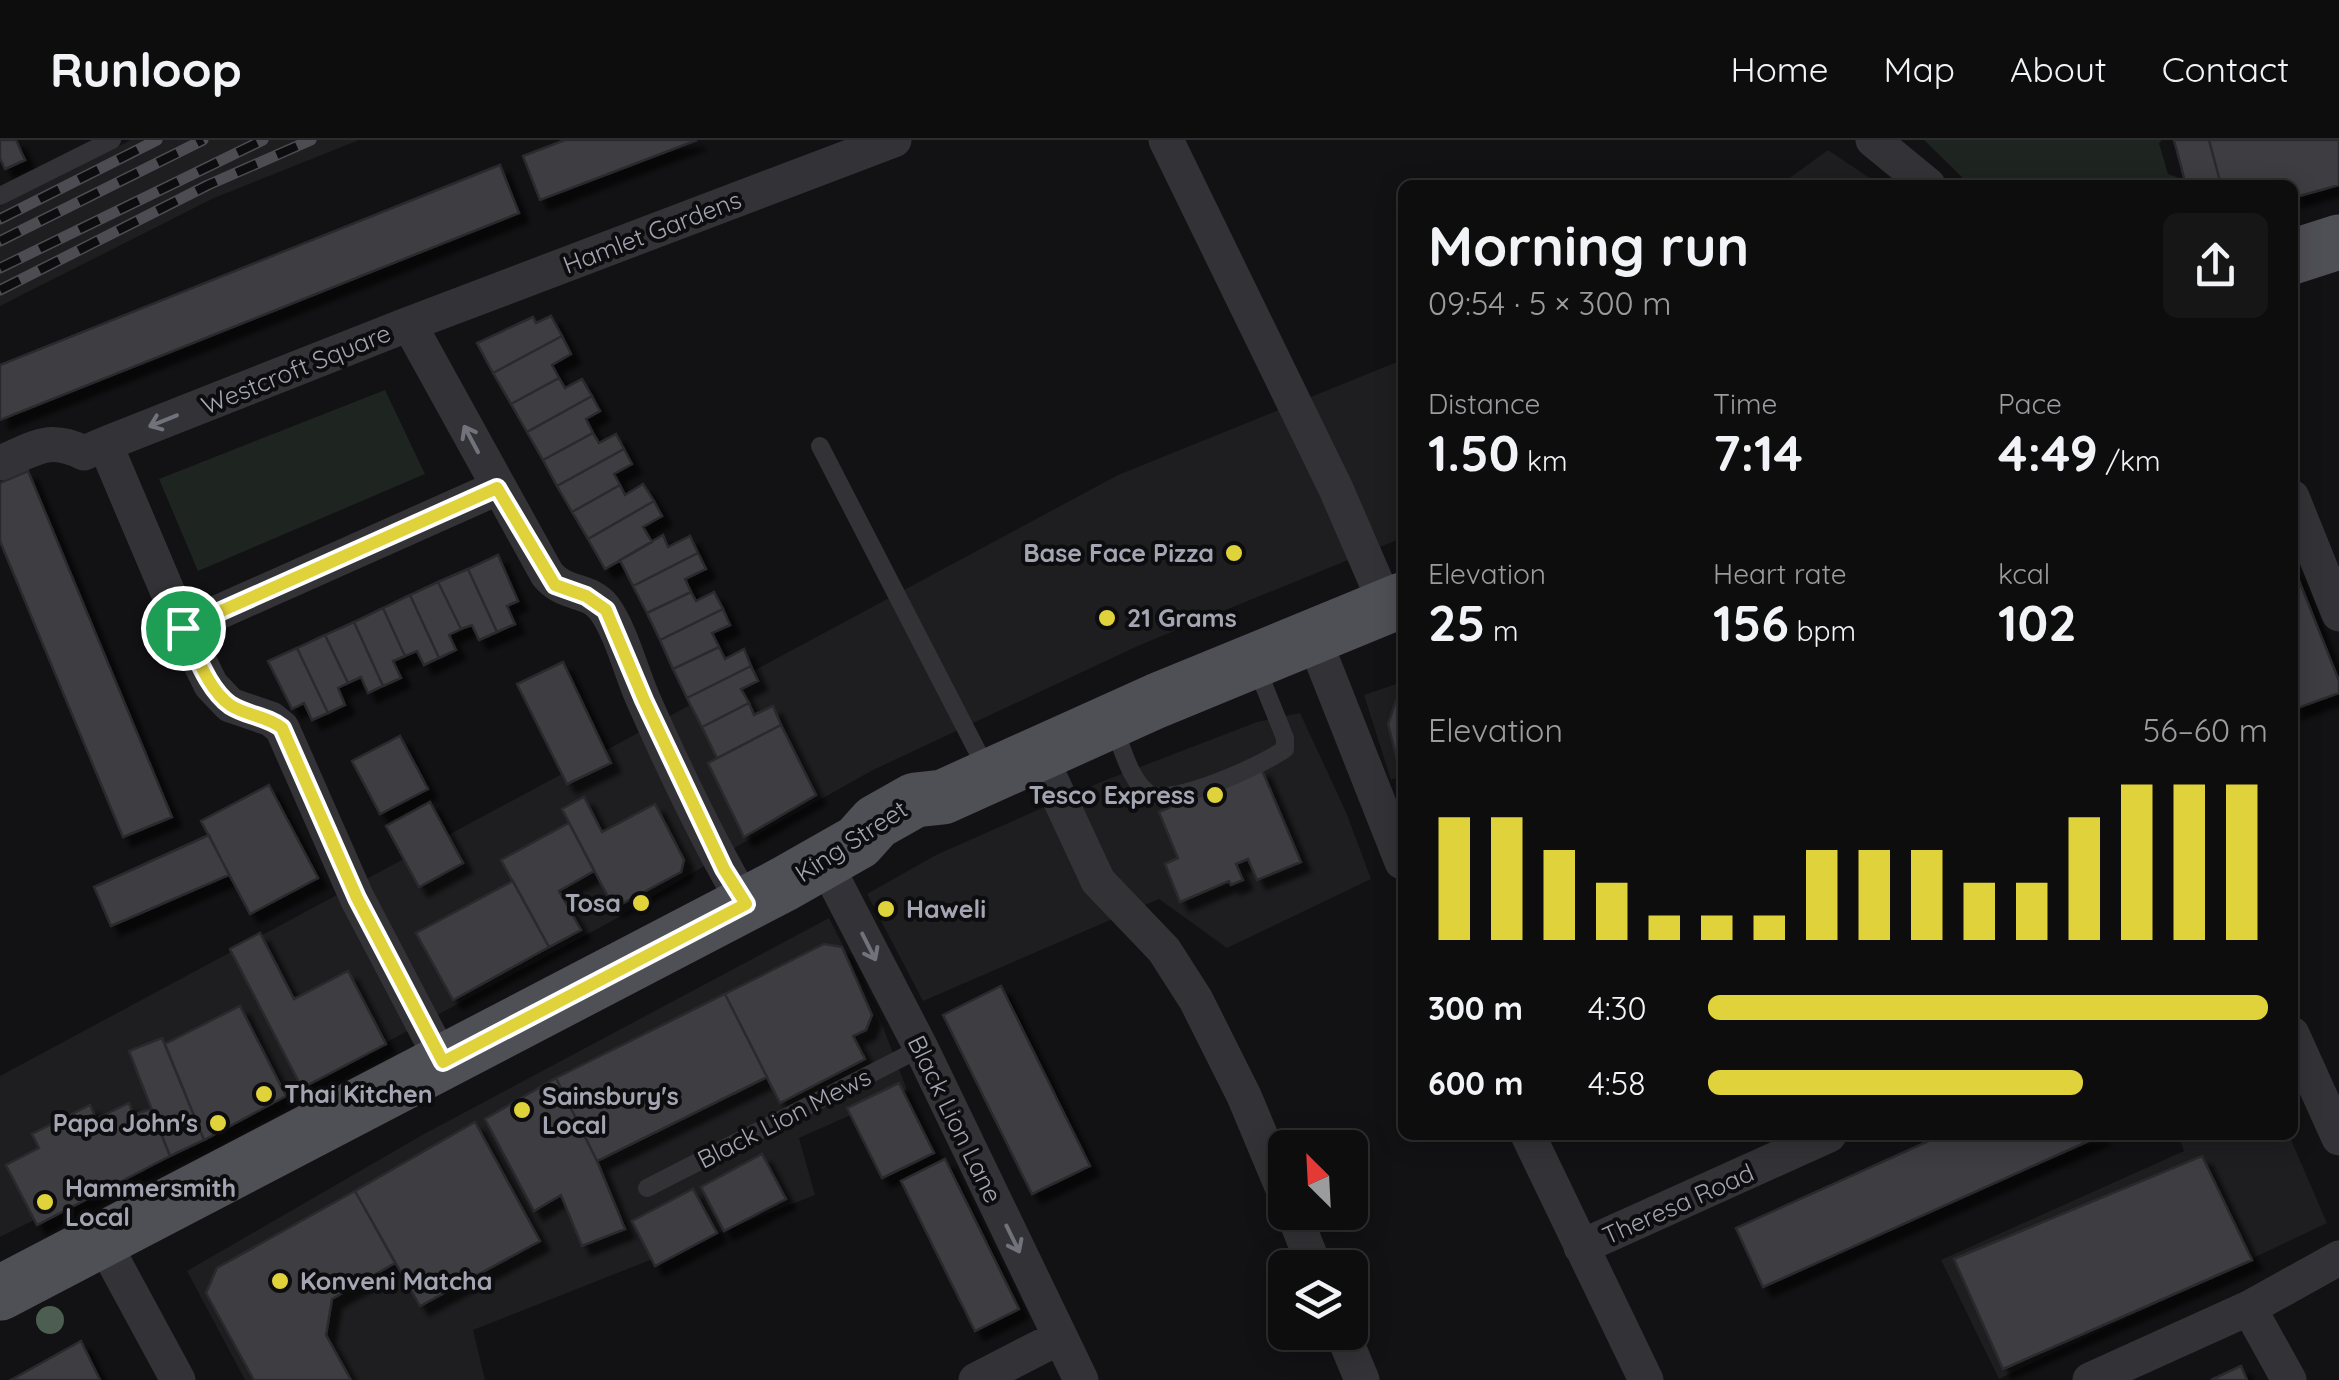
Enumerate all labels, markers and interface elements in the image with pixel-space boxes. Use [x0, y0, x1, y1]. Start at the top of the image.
text: Runloop [50, 39, 242, 99]
text: Home [1731, 47, 1829, 91]
text: Map [1884, 47, 1955, 91]
text: About [2010, 47, 2107, 91]
text: Contact [2162, 47, 2289, 91]
street label: Hamlet Gardens [558, 183, 745, 280]
text: Morning run [1428, 211, 1749, 280]
button: share [2163, 213, 2268, 318]
text: 09:54 · 5 × 300 m [1428, 283, 1671, 323]
street label: Westcroft Square [197, 316, 395, 421]
text: Distance [1428, 386, 1540, 421]
text: Time [1713, 386, 1777, 421]
text: Pace [1998, 386, 2062, 421]
one-way arrow [148, 414, 179, 432]
text: 1.50 [1428, 421, 1519, 484]
text: 7:14 [1713, 421, 1803, 484]
text: 4:49 [1998, 421, 2098, 484]
one-way arrow [461, 425, 480, 455]
text: km [1519, 443, 1568, 478]
text: /km [2098, 443, 2161, 478]
place label: Base Face Pizza [1023, 537, 1214, 568]
marker: Base Face Pizza [1223, 542, 1245, 564]
text: Elevation [1428, 556, 1546, 591]
text: Heart rate [1713, 556, 1847, 591]
text: kcal [1998, 556, 2050, 591]
pin [141, 586, 226, 671]
text: 25 [1428, 591, 1485, 654]
text: 156 [1713, 591, 1789, 654]
text: 102 [1998, 591, 2077, 654]
icon: arrive [156, 601, 211, 656]
place label: 21 Grams [1127, 602, 1237, 633]
marker: 21 Grams [1096, 607, 1118, 629]
text: m [1485, 613, 1518, 648]
text: bpm [1789, 613, 1856, 648]
text: Elevation [1428, 710, 1563, 750]
text: 56–60 m [2143, 710, 2268, 750]
place label: Tesco Express [1029, 779, 1195, 810]
marker: Tesco Express [1204, 784, 1226, 806]
street label: King Street [789, 793, 913, 888]
place label: Tosa [565, 887, 621, 918]
marker: Tosa [630, 892, 652, 914]
place label: Haweli [906, 893, 986, 924]
marker: Haweli [875, 898, 897, 920]
one-way arrow [860, 932, 879, 962]
text: 300 m [1428, 988, 1523, 1028]
text: 4:30 [1588, 988, 1647, 1028]
street label: Black Lion Lane [902, 1030, 1009, 1208]
street label: Black Lion Mews [692, 1061, 876, 1175]
text: 600 m [1428, 1063, 1523, 1103]
text: 4:58 [1588, 1063, 1646, 1103]
place label: Thai Kitchen [284, 1078, 433, 1109]
place label: Sainsbury's Local [542, 1080, 679, 1140]
marker: Thai Kitchen [253, 1083, 275, 1105]
marker: Sainsbury's Local [511, 1099, 533, 1121]
place label: Papa John's [53, 1107, 198, 1138]
marker: Papa John's [207, 1112, 229, 1134]
north arrow [1268, 1130, 1368, 1230]
map controls [1268, 1130, 1368, 1350]
street label: Theresa Road [1597, 1156, 1758, 1251]
place label: Hammersmith Local [65, 1172, 236, 1232]
marker: Hammersmith Local [34, 1191, 56, 1213]
one-way arrow [1004, 1223, 1023, 1253]
button: layers [1268, 1250, 1368, 1350]
place label: Konveni Matcha [300, 1265, 492, 1296]
marker: Konveni Matcha [269, 1270, 291, 1292]

